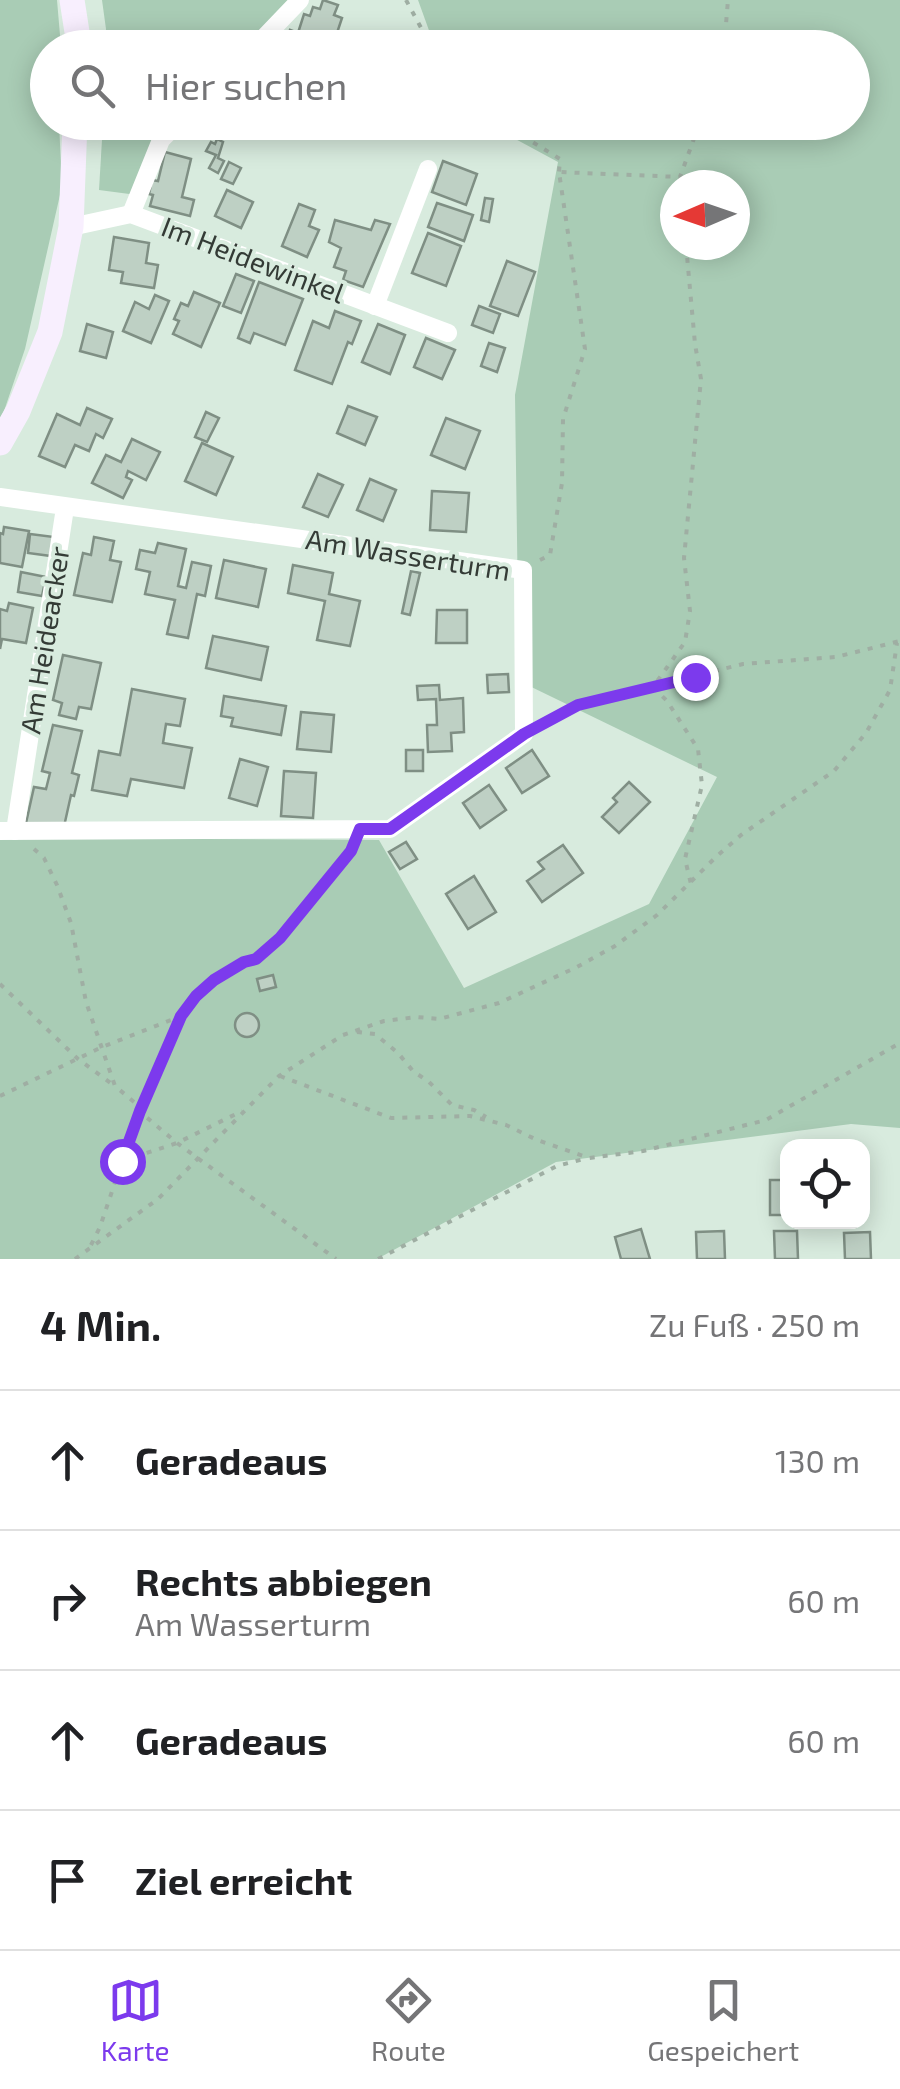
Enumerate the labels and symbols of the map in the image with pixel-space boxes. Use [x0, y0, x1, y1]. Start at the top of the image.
north arrow [660, 170, 750, 260]
street label: Im Heidewinkel [157, 209, 350, 310]
street label: Am Wasserturm [304, 521, 513, 587]
street label: Am Heideacker [12, 544, 76, 736]
route end [673, 655, 719, 701]
route start [100, 1139, 146, 1185]

